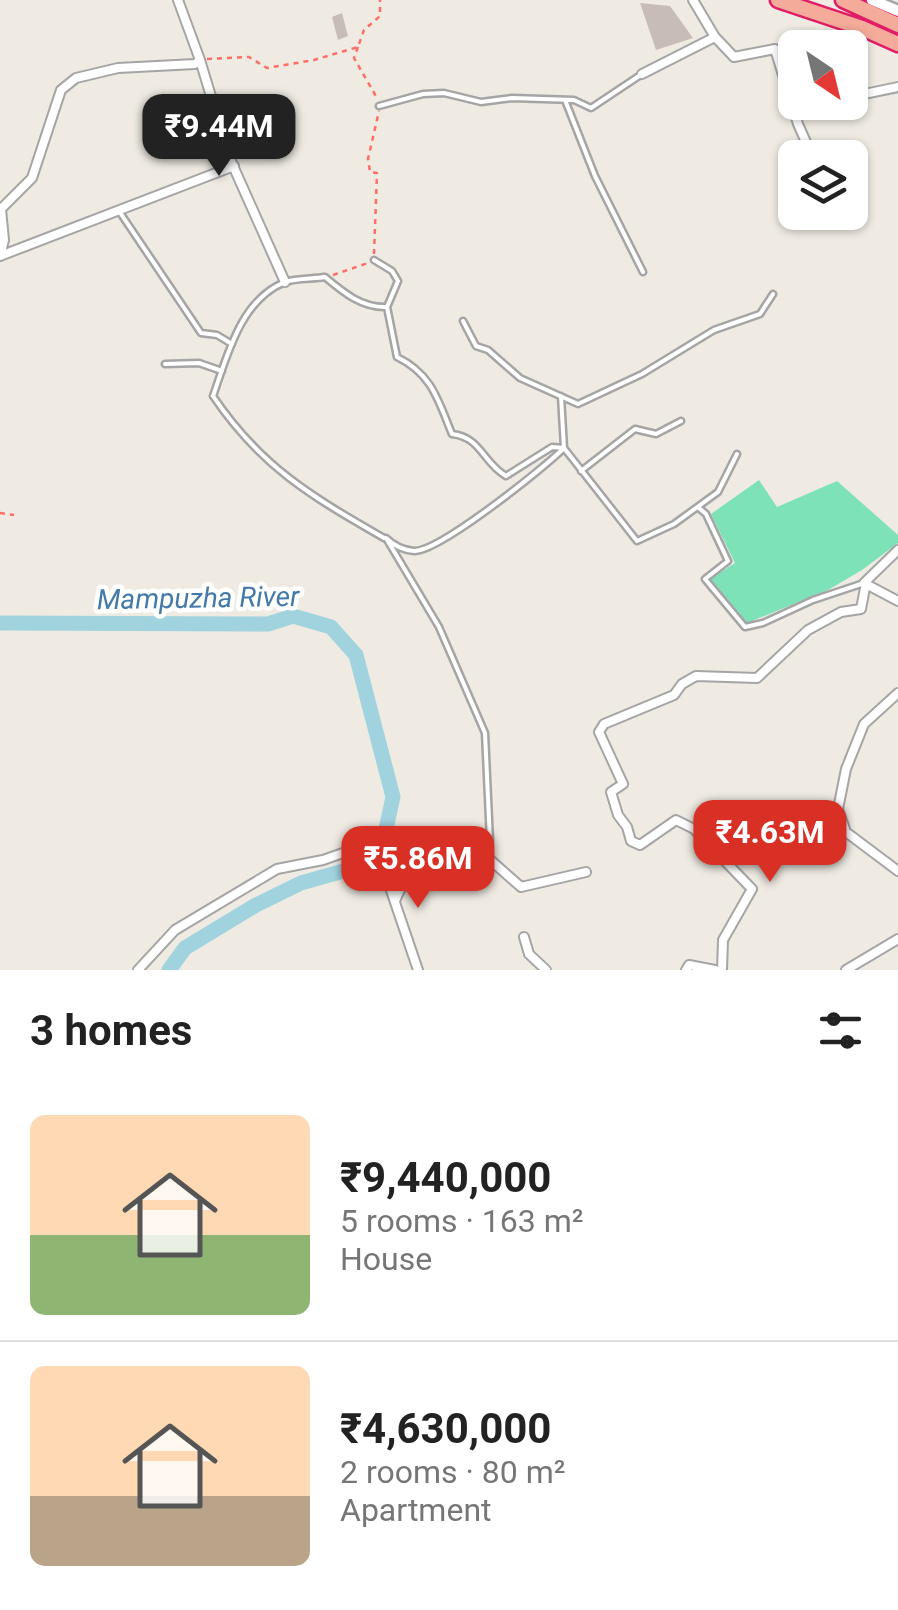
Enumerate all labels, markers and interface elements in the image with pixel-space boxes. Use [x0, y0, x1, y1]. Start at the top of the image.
north arrow [778, 30, 868, 120]
map controls [778, 30, 868, 230]
pin: ₹9.44M [138, 94, 300, 179]
text: ₹9.44M [164, 107, 274, 145]
button: layers [778, 140, 868, 230]
water label: Mampuzha River [96, 580, 300, 616]
pin: ₹4.63M [689, 800, 851, 885]
text: ₹4.63M [715, 813, 825, 851]
pin: ₹5.86M [337, 826, 499, 911]
text: ₹5.86M [363, 839, 473, 877]
icon: filters [813, 1003, 868, 1058]
text: 3 homes [30, 1006, 192, 1055]
text: ₹9,440,000 [340, 1153, 551, 1202]
icon: home [110, 1155, 230, 1275]
text: 5 rooms · 163 m² [340, 1202, 583, 1240]
text: House [340, 1240, 432, 1278]
text: ₹4,630,000 [340, 1404, 551, 1453]
icon: home [110, 1406, 230, 1526]
text: 2 rooms · 80 m² [340, 1453, 565, 1491]
text: Apartment [340, 1491, 492, 1529]

